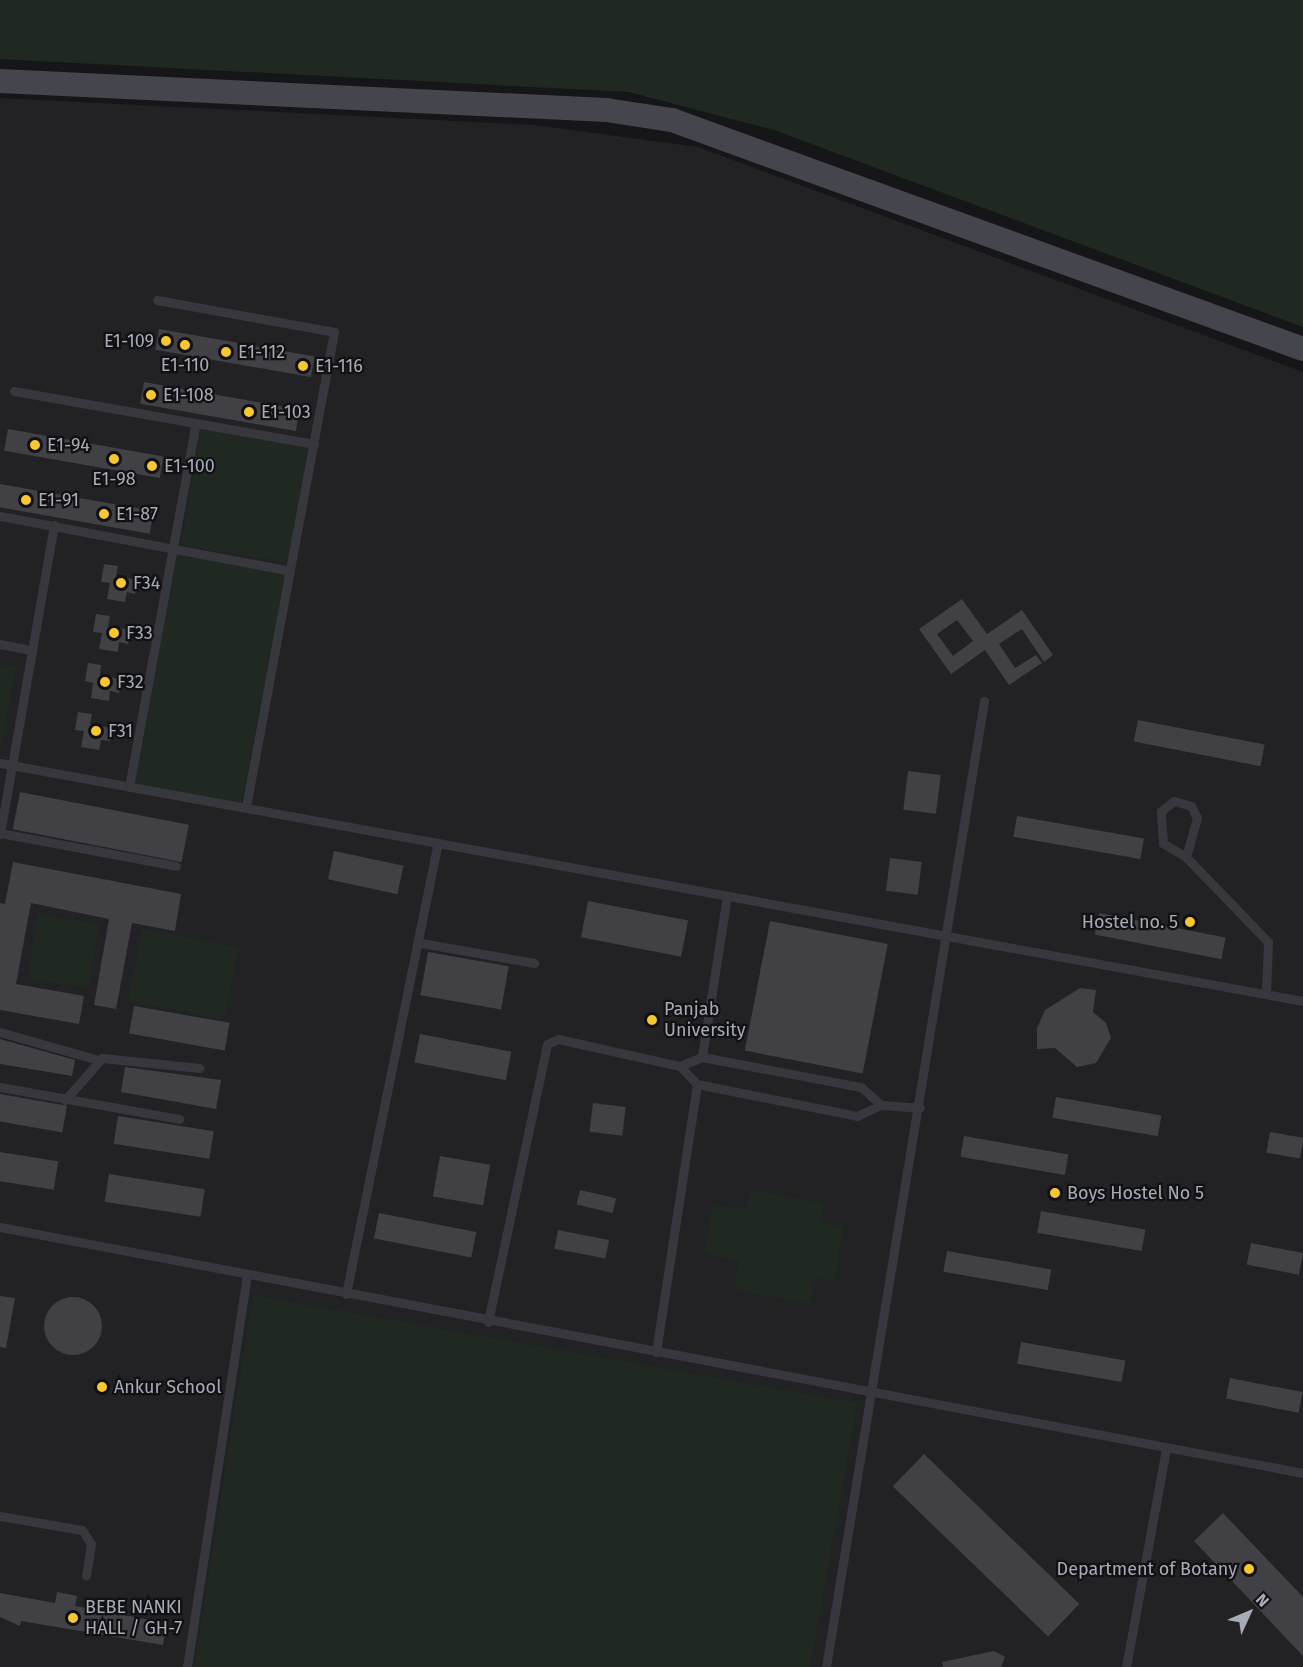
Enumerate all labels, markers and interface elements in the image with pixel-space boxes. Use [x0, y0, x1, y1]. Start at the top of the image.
place label: E1-109 [104, 330, 154, 352]
marker: E1-109 [159, 334, 173, 348]
marker: E1-110 [178, 338, 192, 352]
place label: E1-112 [238, 341, 285, 363]
marker: E1-112 [219, 345, 233, 359]
place label: E1-110 [161, 354, 209, 376]
place label: E1-116 [315, 355, 363, 377]
marker: E1-116 [296, 359, 310, 373]
place label: E1-108 [163, 384, 214, 406]
marker: E1-108 [144, 388, 158, 402]
place label: E1-103 [261, 401, 311, 423]
marker: E1-103 [242, 405, 256, 419]
place label: E1-94 [47, 434, 90, 456]
marker: E1-94 [28, 438, 42, 452]
marker: E1-98 [107, 452, 121, 466]
place label: E1-100 [164, 455, 215, 477]
marker: E1-100 [145, 459, 159, 473]
place label: E1-98 [92, 468, 136, 490]
place label: E1-91 [38, 489, 79, 511]
marker: E1-91 [19, 493, 33, 507]
place label: E1-87 [116, 503, 158, 525]
marker: E1-87 [97, 507, 111, 521]
place label: F34 [133, 572, 160, 594]
marker: F34 [114, 576, 128, 590]
place label: F33 [126, 622, 153, 644]
marker: F33 [107, 626, 121, 640]
place label: F32 [117, 671, 144, 693]
marker: F32 [98, 675, 112, 689]
place label: F31 [108, 720, 133, 742]
marker: F31 [89, 724, 103, 738]
place label: Hostel no. 5 [1082, 911, 1178, 933]
marker: Hostel no. 5 [1183, 915, 1197, 929]
place label: Panjab University [664, 999, 746, 1042]
marker: Panjab University [645, 1013, 659, 1027]
place label: Boys Hostel No 5 [1067, 1182, 1204, 1204]
marker: Boys Hostel No 5 [1048, 1186, 1062, 1200]
place label: Ankur School [114, 1376, 221, 1398]
marker: Ankur School [95, 1380, 109, 1394]
place label: Department of Botany [1057, 1558, 1237, 1580]
marker: Department of Botany [1242, 1562, 1256, 1576]
north arrow [1219, 1583, 1279, 1643]
text: N [1252, 1590, 1273, 1611]
place label: BEBE NANKI HALL / GH-7 [85, 1597, 182, 1640]
marker: BEBE NANKI HALL / GH-7 [66, 1611, 80, 1625]

